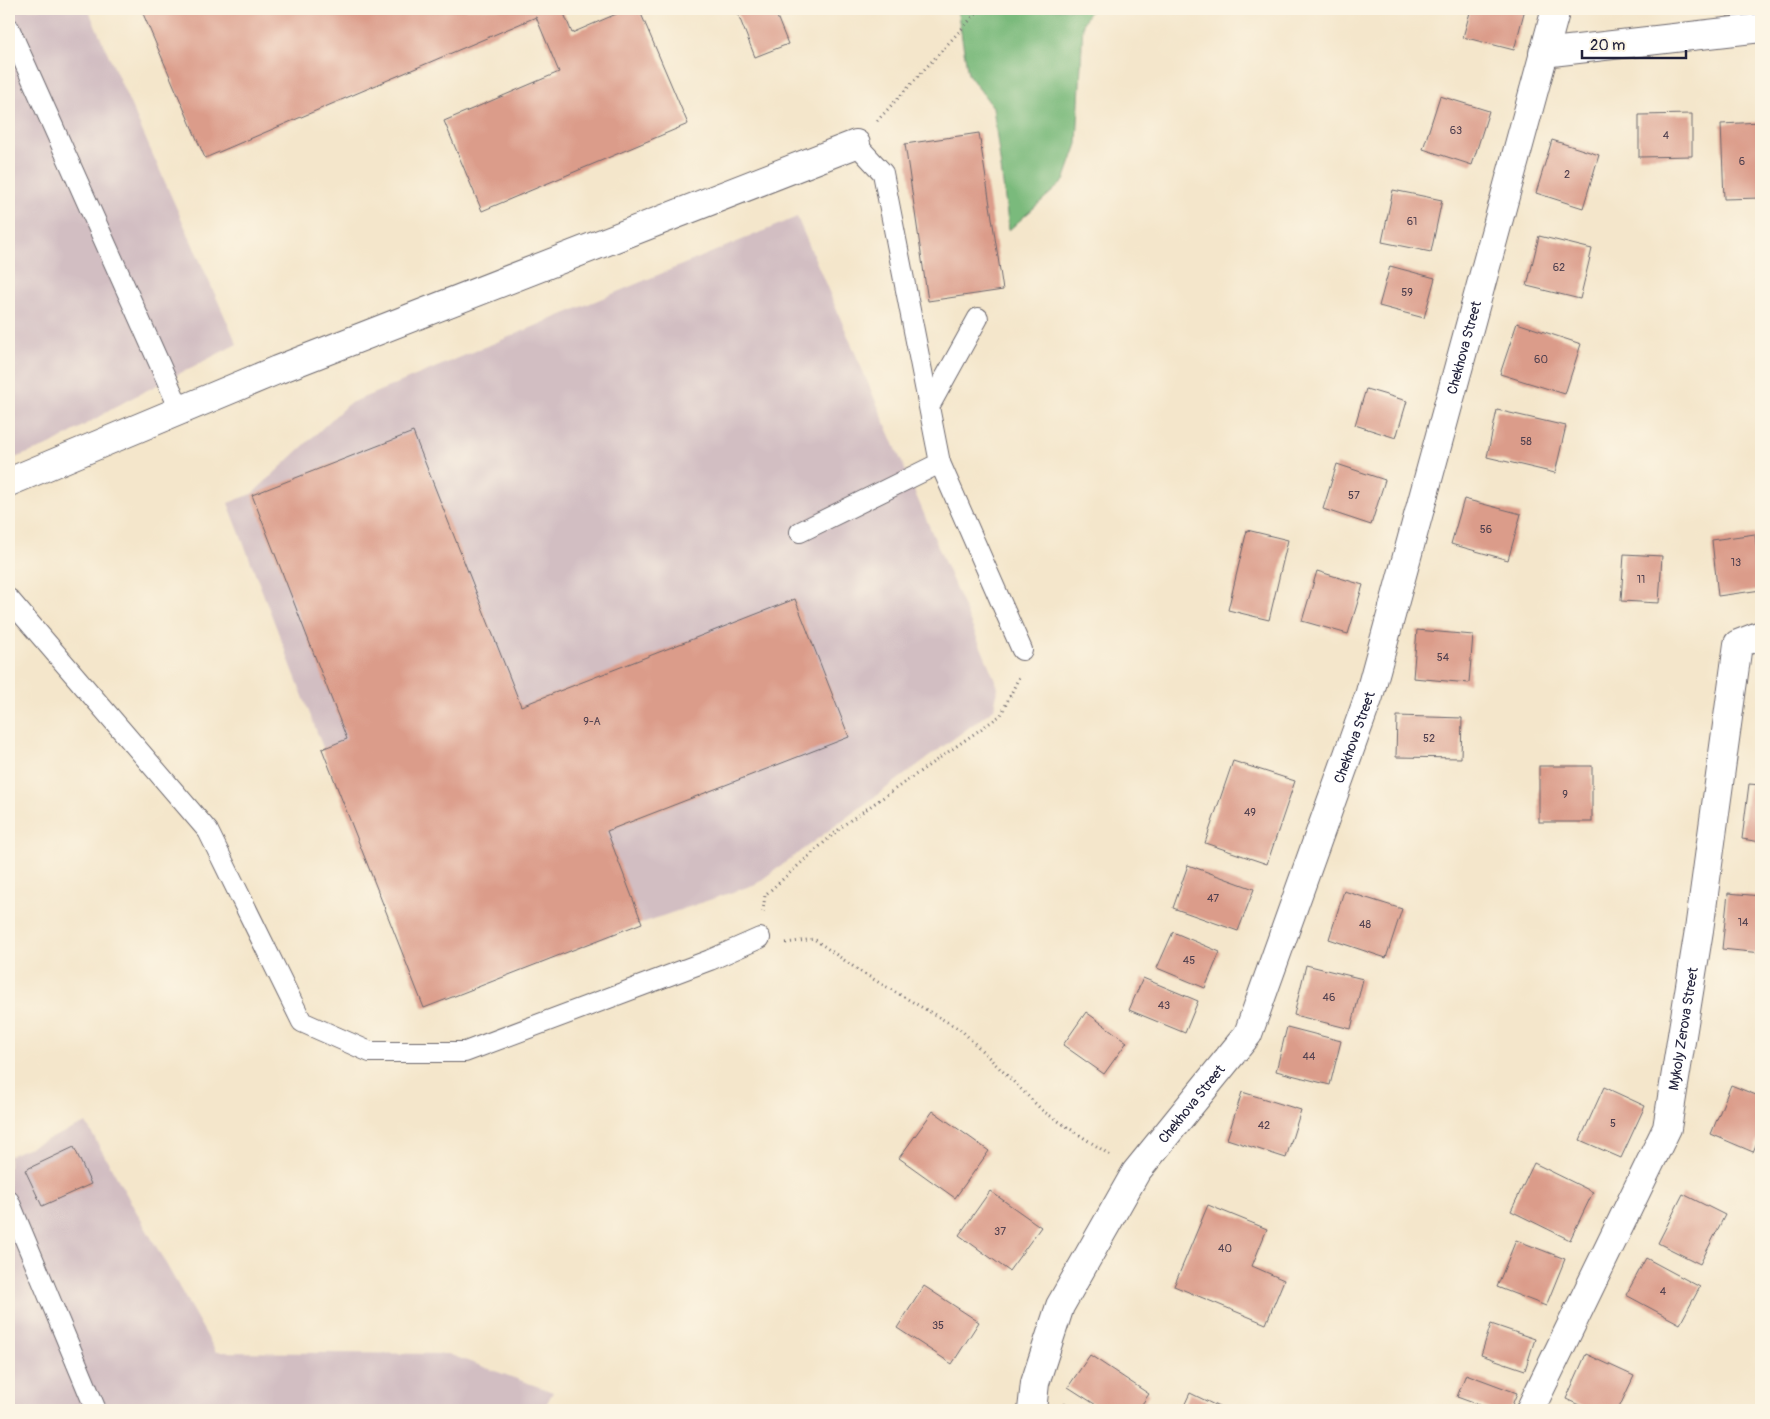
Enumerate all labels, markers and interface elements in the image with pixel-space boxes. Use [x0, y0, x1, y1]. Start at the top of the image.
scale bar [1582, 28, 1686, 60]
text: 20 m [1590, 36, 1625, 55]
house number: 63 [1450, 124, 1462, 137]
house number: 4 [1663, 129, 1670, 142]
house number: 6 [1739, 155, 1745, 168]
house number: 2 [1564, 168, 1570, 181]
house number: 61 [1407, 215, 1417, 228]
house number: 62 [1553, 261, 1565, 274]
house number: 59 [1401, 286, 1413, 299]
street label: Chekhova Street [1444, 299, 1485, 396]
house number: 60 [1534, 353, 1548, 366]
house number: 58 [1520, 435, 1532, 448]
house number: 57 [1348, 489, 1360, 502]
house number: 56 [1480, 523, 1492, 536]
house number: 13 [1731, 556, 1741, 569]
house number: 11 [1637, 573, 1645, 586]
house number: 54 [1437, 651, 1450, 664]
street label: Chekhova Street [1330, 690, 1379, 786]
house number: 9-А [583, 715, 601, 728]
house number: 52 [1423, 732, 1435, 745]
house number: 9 [1562, 788, 1568, 801]
house number: 49 [1244, 806, 1256, 819]
house number: 47 [1207, 892, 1219, 905]
house number: 14 [1738, 916, 1749, 929]
house number: 48 [1359, 918, 1371, 931]
house number: 45 [1183, 954, 1195, 967]
street label: Mykoly Zerova Street [1665, 966, 1702, 1092]
house number: 46 [1323, 991, 1335, 1004]
house number: 43 [1158, 999, 1170, 1012]
house number: 44 [1303, 1050, 1316, 1063]
street label: Chekhova Street [1155, 1061, 1229, 1147]
house number: 5 [1610, 1117, 1616, 1130]
house number: 42 [1258, 1119, 1270, 1132]
house number: 37 [994, 1225, 1006, 1238]
house number: 40 [1218, 1242, 1232, 1255]
house number: 4 [1660, 1285, 1667, 1298]
house number: 35 [932, 1319, 944, 1332]

